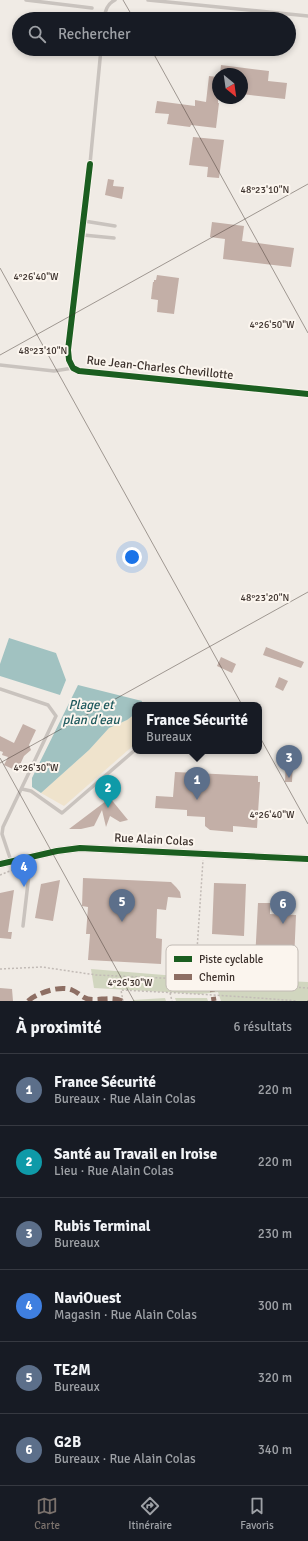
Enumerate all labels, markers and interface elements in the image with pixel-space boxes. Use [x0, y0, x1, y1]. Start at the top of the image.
search box [12, 12, 296, 56]
icon: search [26, 23, 48, 45]
text: Rechercher [58, 25, 131, 43]
north arrow [212, 68, 248, 104]
text: 48°23'10"N [241, 184, 289, 196]
text: 4°26'40"W [13, 271, 59, 283]
text: 4°26'50"W [249, 319, 295, 331]
text: 48°23'10"N [19, 345, 67, 357]
street label: Rue Jean-Charles Chevillotte [86, 353, 234, 383]
your location [122, 547, 142, 567]
text: 48°23'20"N [241, 592, 289, 604]
water label: Plage et plan d'eau [62, 697, 120, 728]
popup [132, 702, 262, 754]
text: France Sécurité [146, 711, 248, 729]
text: Bureaux [146, 729, 192, 745]
pin: 3 [276, 745, 302, 778]
text: 4°26'30"W [13, 762, 59, 774]
pin: 1 [184, 767, 210, 800]
pin: 2 [95, 775, 121, 808]
text: 4°26'40"W [249, 809, 295, 821]
street label: Rue Alain Colas [114, 830, 194, 850]
pin: 4 [11, 854, 37, 887]
pin: 5 [109, 889, 135, 922]
pin: 6 [270, 891, 296, 924]
legend [166, 945, 298, 991]
text: Piste cyclable [199, 953, 263, 966]
text: Chemin [199, 971, 235, 984]
text: 4°26'30"W [107, 977, 153, 989]
text: À proximité [16, 1017, 102, 1038]
text: 6 résultats [233, 1019, 292, 1035]
text: France Sécurité [54, 1073, 156, 1091]
text: 1 [25, 1082, 33, 1098]
text: 220 m [258, 1082, 292, 1098]
text: Bureaux · Rue Alain Colas [54, 1091, 196, 1107]
text: Santé au Travail en Iroise [54, 1145, 217, 1163]
text: 2 [25, 1154, 33, 1170]
text: 220 m [258, 1154, 292, 1170]
text: Lieu · Rue Alain Colas [54, 1163, 174, 1179]
text: Rubis Terminal [54, 1217, 151, 1235]
text: 3 [25, 1226, 33, 1242]
text: 230 m [258, 1226, 292, 1242]
text: Bureaux [54, 1235, 100, 1251]
text: NaviOuest [54, 1289, 121, 1307]
text: 4 [25, 1298, 33, 1314]
text: 300 m [258, 1298, 292, 1314]
text: Magasin · Rue Alain Colas [54, 1307, 197, 1323]
text: TE2M [54, 1361, 91, 1379]
text: 5 [25, 1370, 33, 1386]
text: 320 m [258, 1370, 292, 1386]
text: Bureaux [54, 1379, 100, 1395]
text: G2B [54, 1433, 81, 1451]
text: 6 [25, 1442, 33, 1458]
text: 340 m [258, 1442, 292, 1458]
text: Bureaux · Rue Alain Colas [54, 1451, 196, 1467]
tab: Carte [34, 1495, 60, 1532]
tab: Itinéraire [128, 1495, 172, 1532]
tab: Favoris [240, 1495, 274, 1532]

